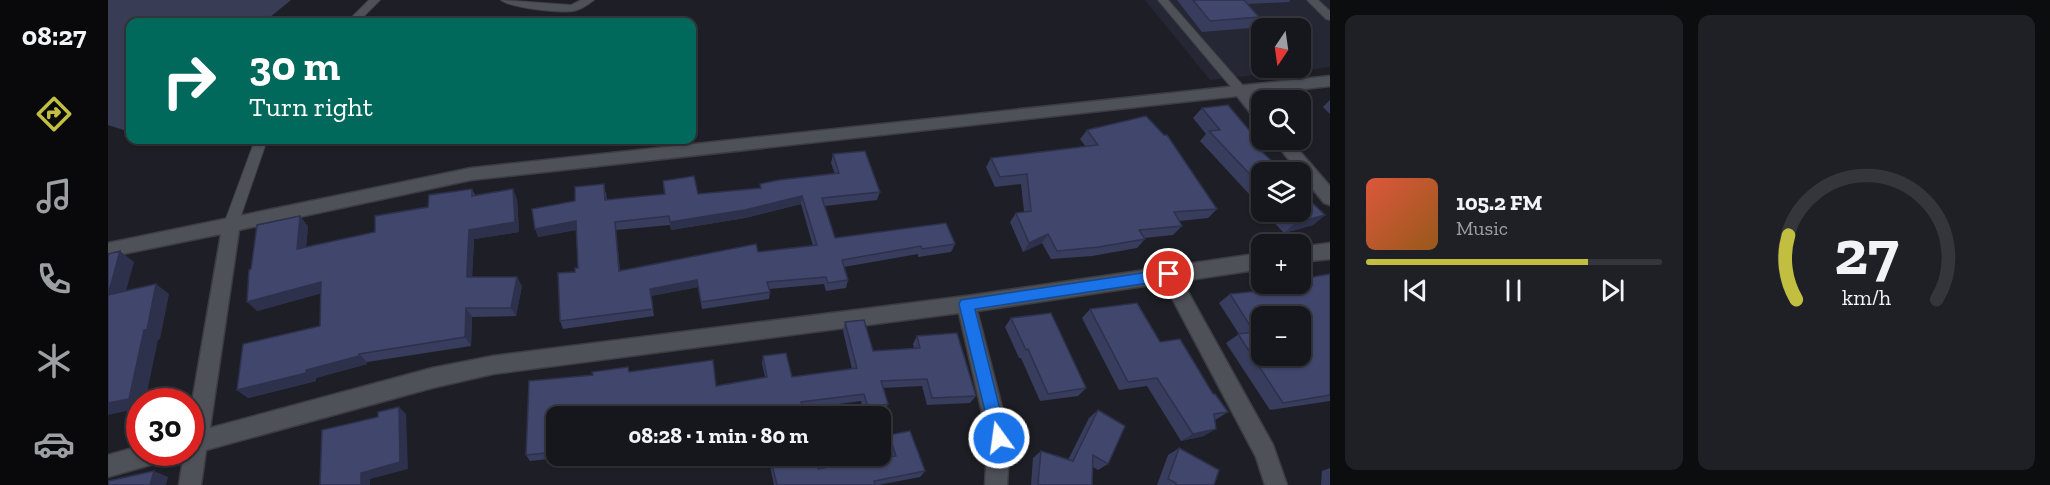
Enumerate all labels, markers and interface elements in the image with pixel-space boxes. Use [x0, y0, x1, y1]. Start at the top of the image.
north arrow [1251, 18, 1311, 78]
map controls [1251, 18, 1311, 366]
text: 08:27 [22, 20, 86, 52]
text: 30 m [249, 40, 340, 91]
icon: right [150, 42, 228, 120]
button: search [1251, 90, 1311, 150]
text: Turn right [249, 91, 373, 123]
icon: directions [33, 93, 75, 135]
button: layers [1251, 162, 1311, 222]
icon: music [33, 175, 75, 217]
text: 105.2 FM [1456, 189, 1542, 216]
text: 27 [1834, 215, 1899, 290]
text: Music [1456, 216, 1508, 240]
button: + [1251, 234, 1311, 294]
pin [1143, 248, 1194, 299]
icon: arrive [1152, 257, 1185, 290]
icon: phone [33, 258, 75, 300]
icon: previous [1399, 274, 1432, 307]
icon: pause [1497, 274, 1530, 307]
icon: next [1596, 274, 1629, 307]
text: km/h [1842, 285, 1891, 310]
button: − [1251, 306, 1311, 366]
icon: climate [33, 340, 75, 382]
speed limit sign: 30 [126, 388, 204, 466]
position arrow [967, 406, 1031, 470]
text: 08:28 · 1 min · 80 m [628, 422, 809, 449]
icon: car [33, 423, 75, 465]

